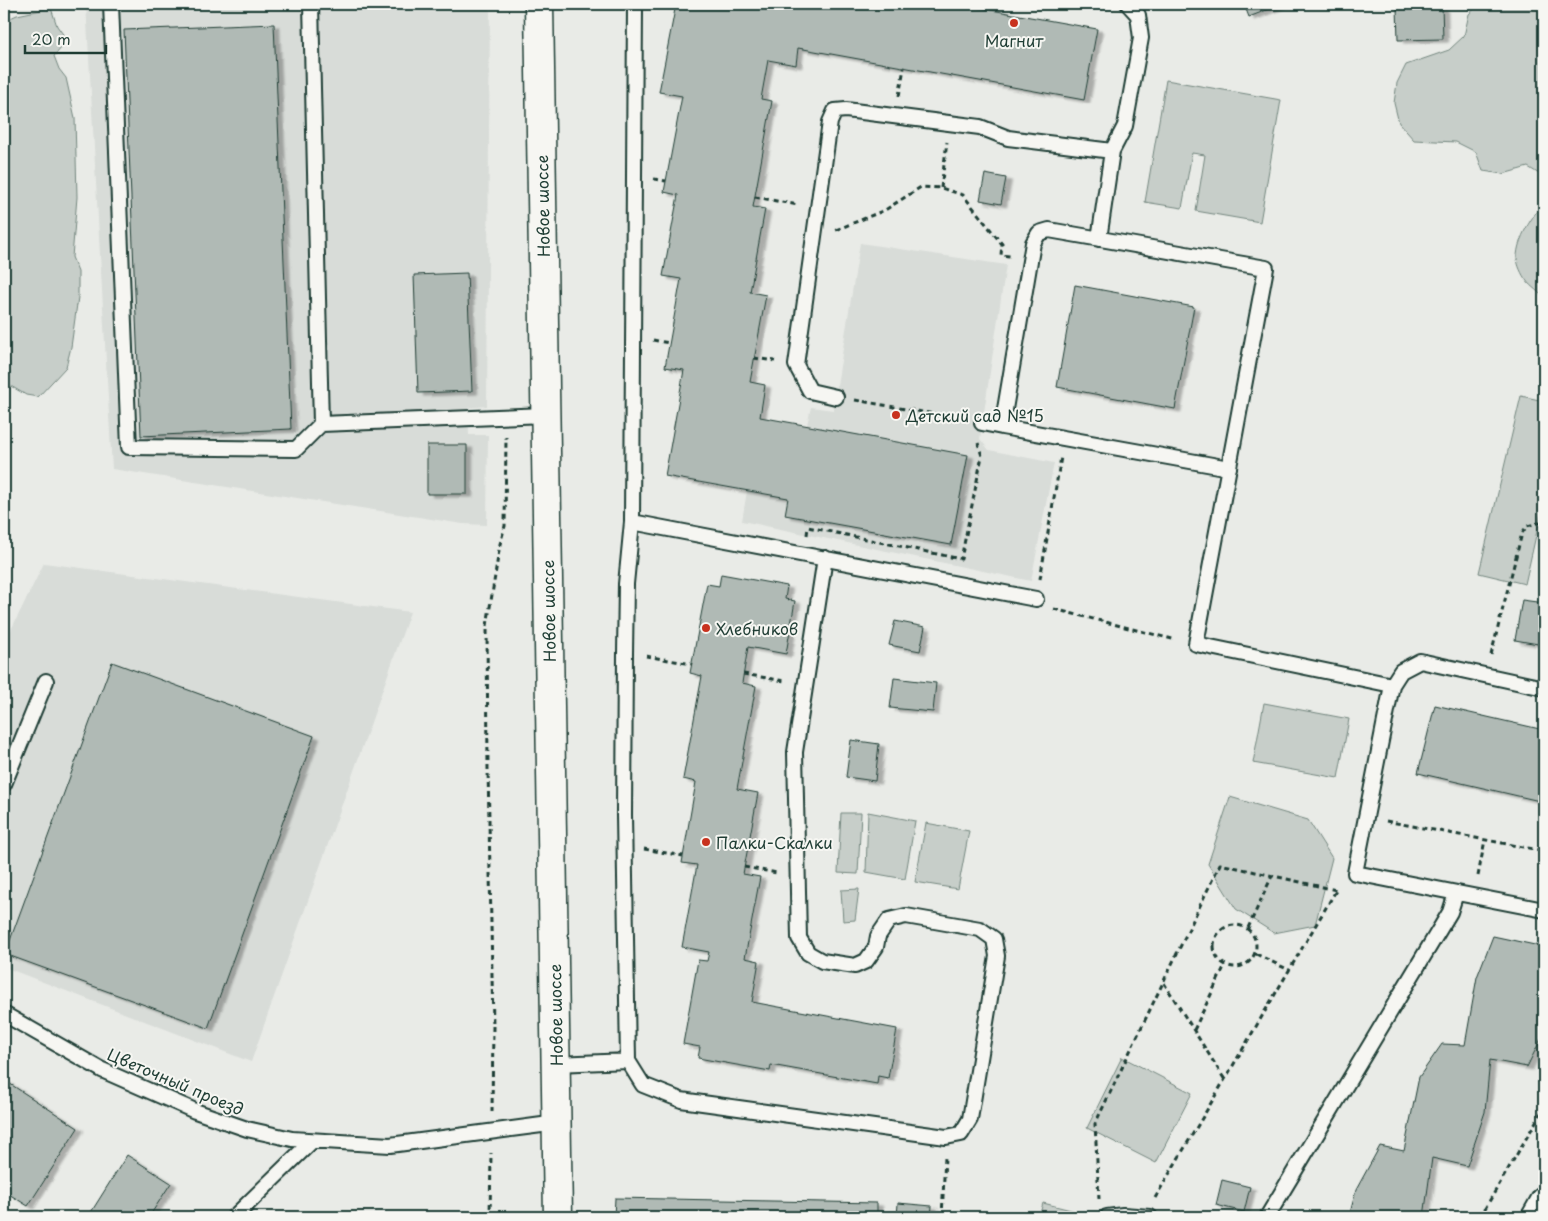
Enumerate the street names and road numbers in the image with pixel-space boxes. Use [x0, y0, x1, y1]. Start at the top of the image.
street label: Новое шоссе [529, 155, 555, 257]
street label: Новое шоссе [535, 560, 561, 662]
street label: Новое шоссе [542, 964, 568, 1066]
street label: Цветочный проезд [104, 1041, 248, 1121]

